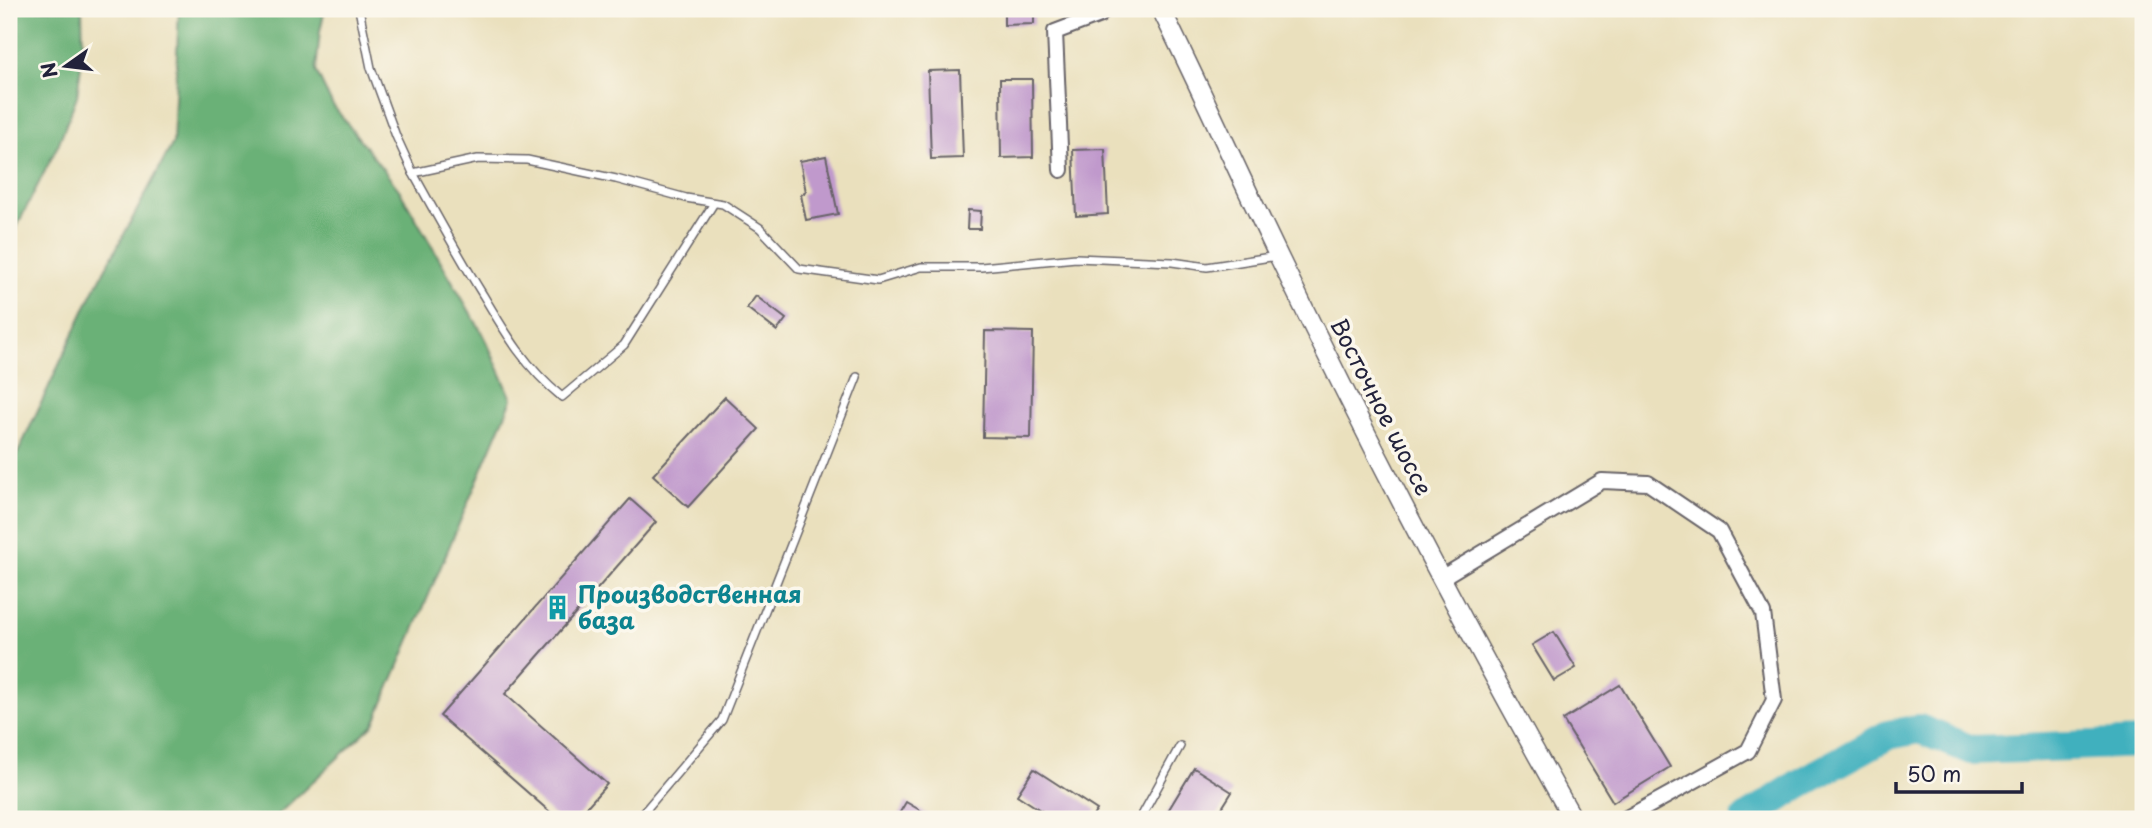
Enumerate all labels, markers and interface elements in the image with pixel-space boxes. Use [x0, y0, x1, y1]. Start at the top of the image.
north arrow [32, 32, 102, 102]
text: N [33, 60, 64, 81]
street label: Восточное шоссе [1322, 311, 1442, 501]
place label: Производственная база [578, 576, 802, 637]
building icon: Производственная база [544, 594, 572, 622]
scale bar [1896, 751, 2022, 795]
text: 50 m [1907, 757, 1961, 789]

